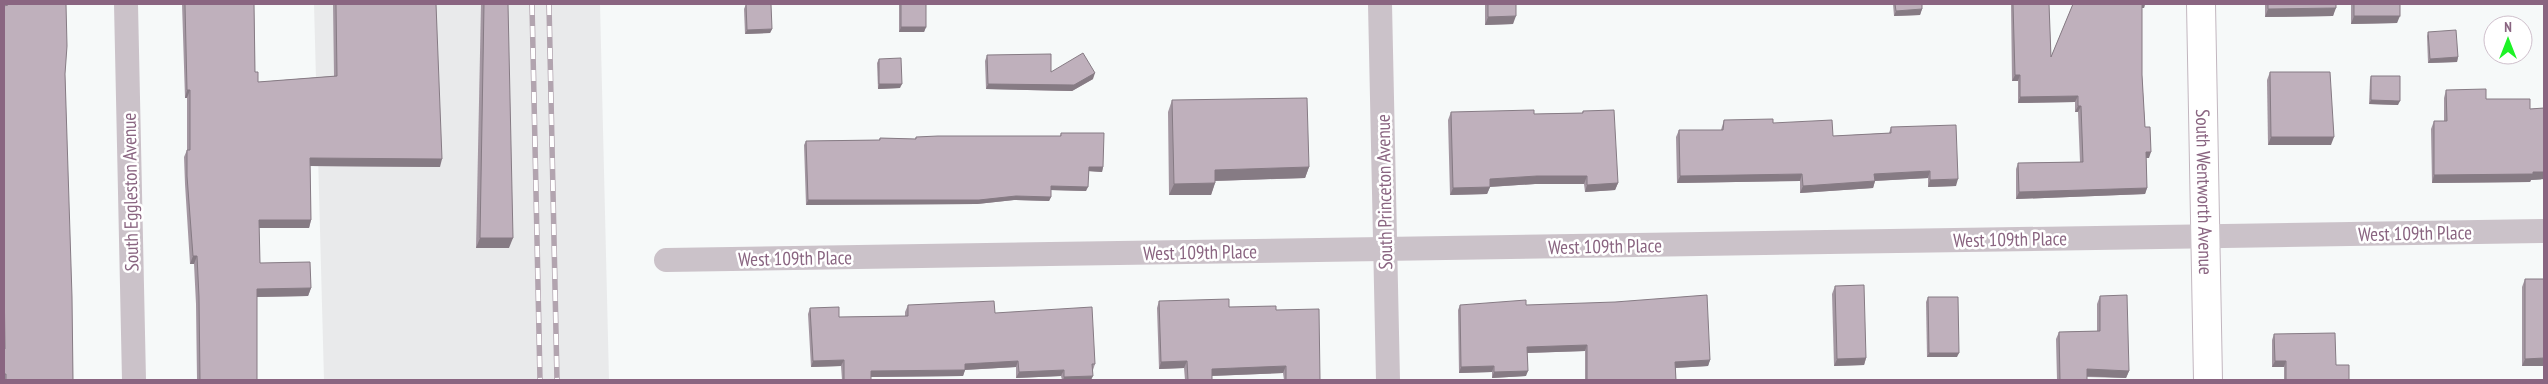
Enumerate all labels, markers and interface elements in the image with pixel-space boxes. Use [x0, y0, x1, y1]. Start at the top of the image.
north arrow [2483, 15, 2533, 65]
text: N [2504, 18, 2512, 36]
street label: South Wentworth Avenue [2191, 109, 2218, 275]
street label: South Eggleston Avenue [117, 112, 143, 272]
street label: South Princeton Avenue [1371, 114, 1397, 270]
street label: West 109th Place [2358, 220, 2472, 246]
street label: West 109th Place [1953, 226, 2067, 252]
street label: West 109th Place [1548, 233, 1662, 259]
street label: West 109th Place [1143, 239, 1257, 265]
street label: West 109th Place [738, 245, 852, 271]

